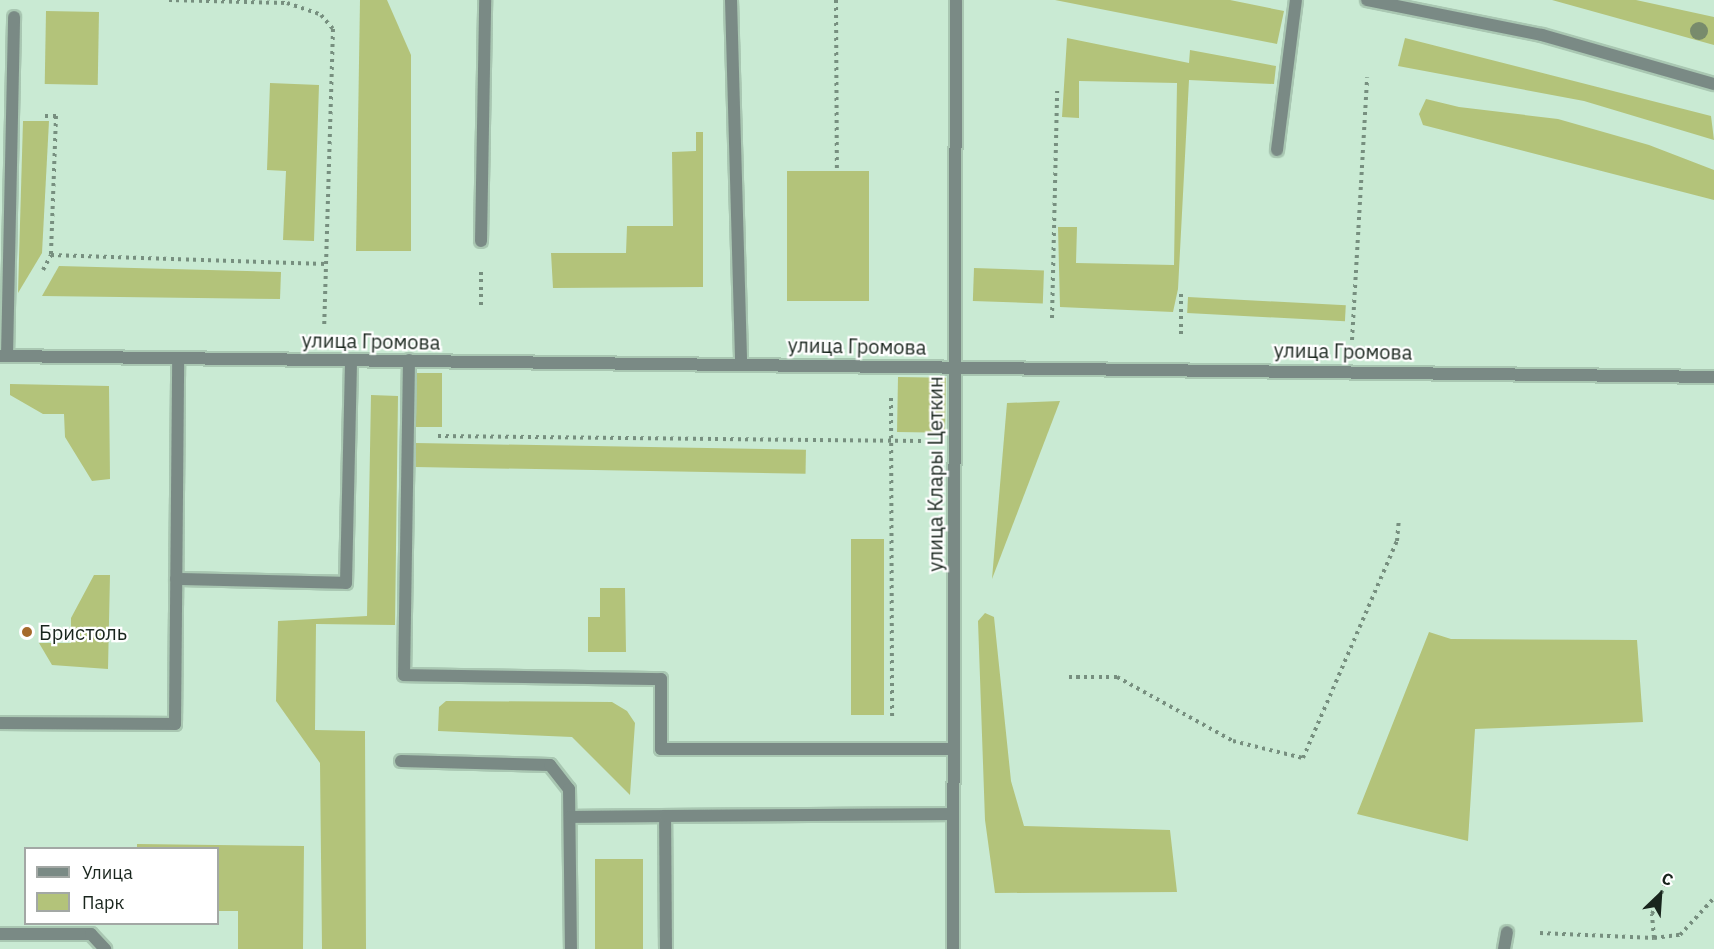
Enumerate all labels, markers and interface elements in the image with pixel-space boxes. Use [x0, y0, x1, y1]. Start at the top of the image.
street label: улица Громова [302, 328, 440, 354]
street label: улица Громова [788, 333, 926, 359]
street label: улица Громова [1274, 338, 1412, 364]
street label: улица Клары Цеткин [923, 376, 947, 572]
place label: Бристоль [39, 620, 127, 644]
marker: Бристоль [20, 625, 34, 639]
legend [24, 847, 219, 925]
text: Улица [82, 861, 133, 884]
north arrow [1630, 865, 1690, 925]
text: С [1659, 867, 1677, 890]
text: Парк [82, 891, 124, 914]

